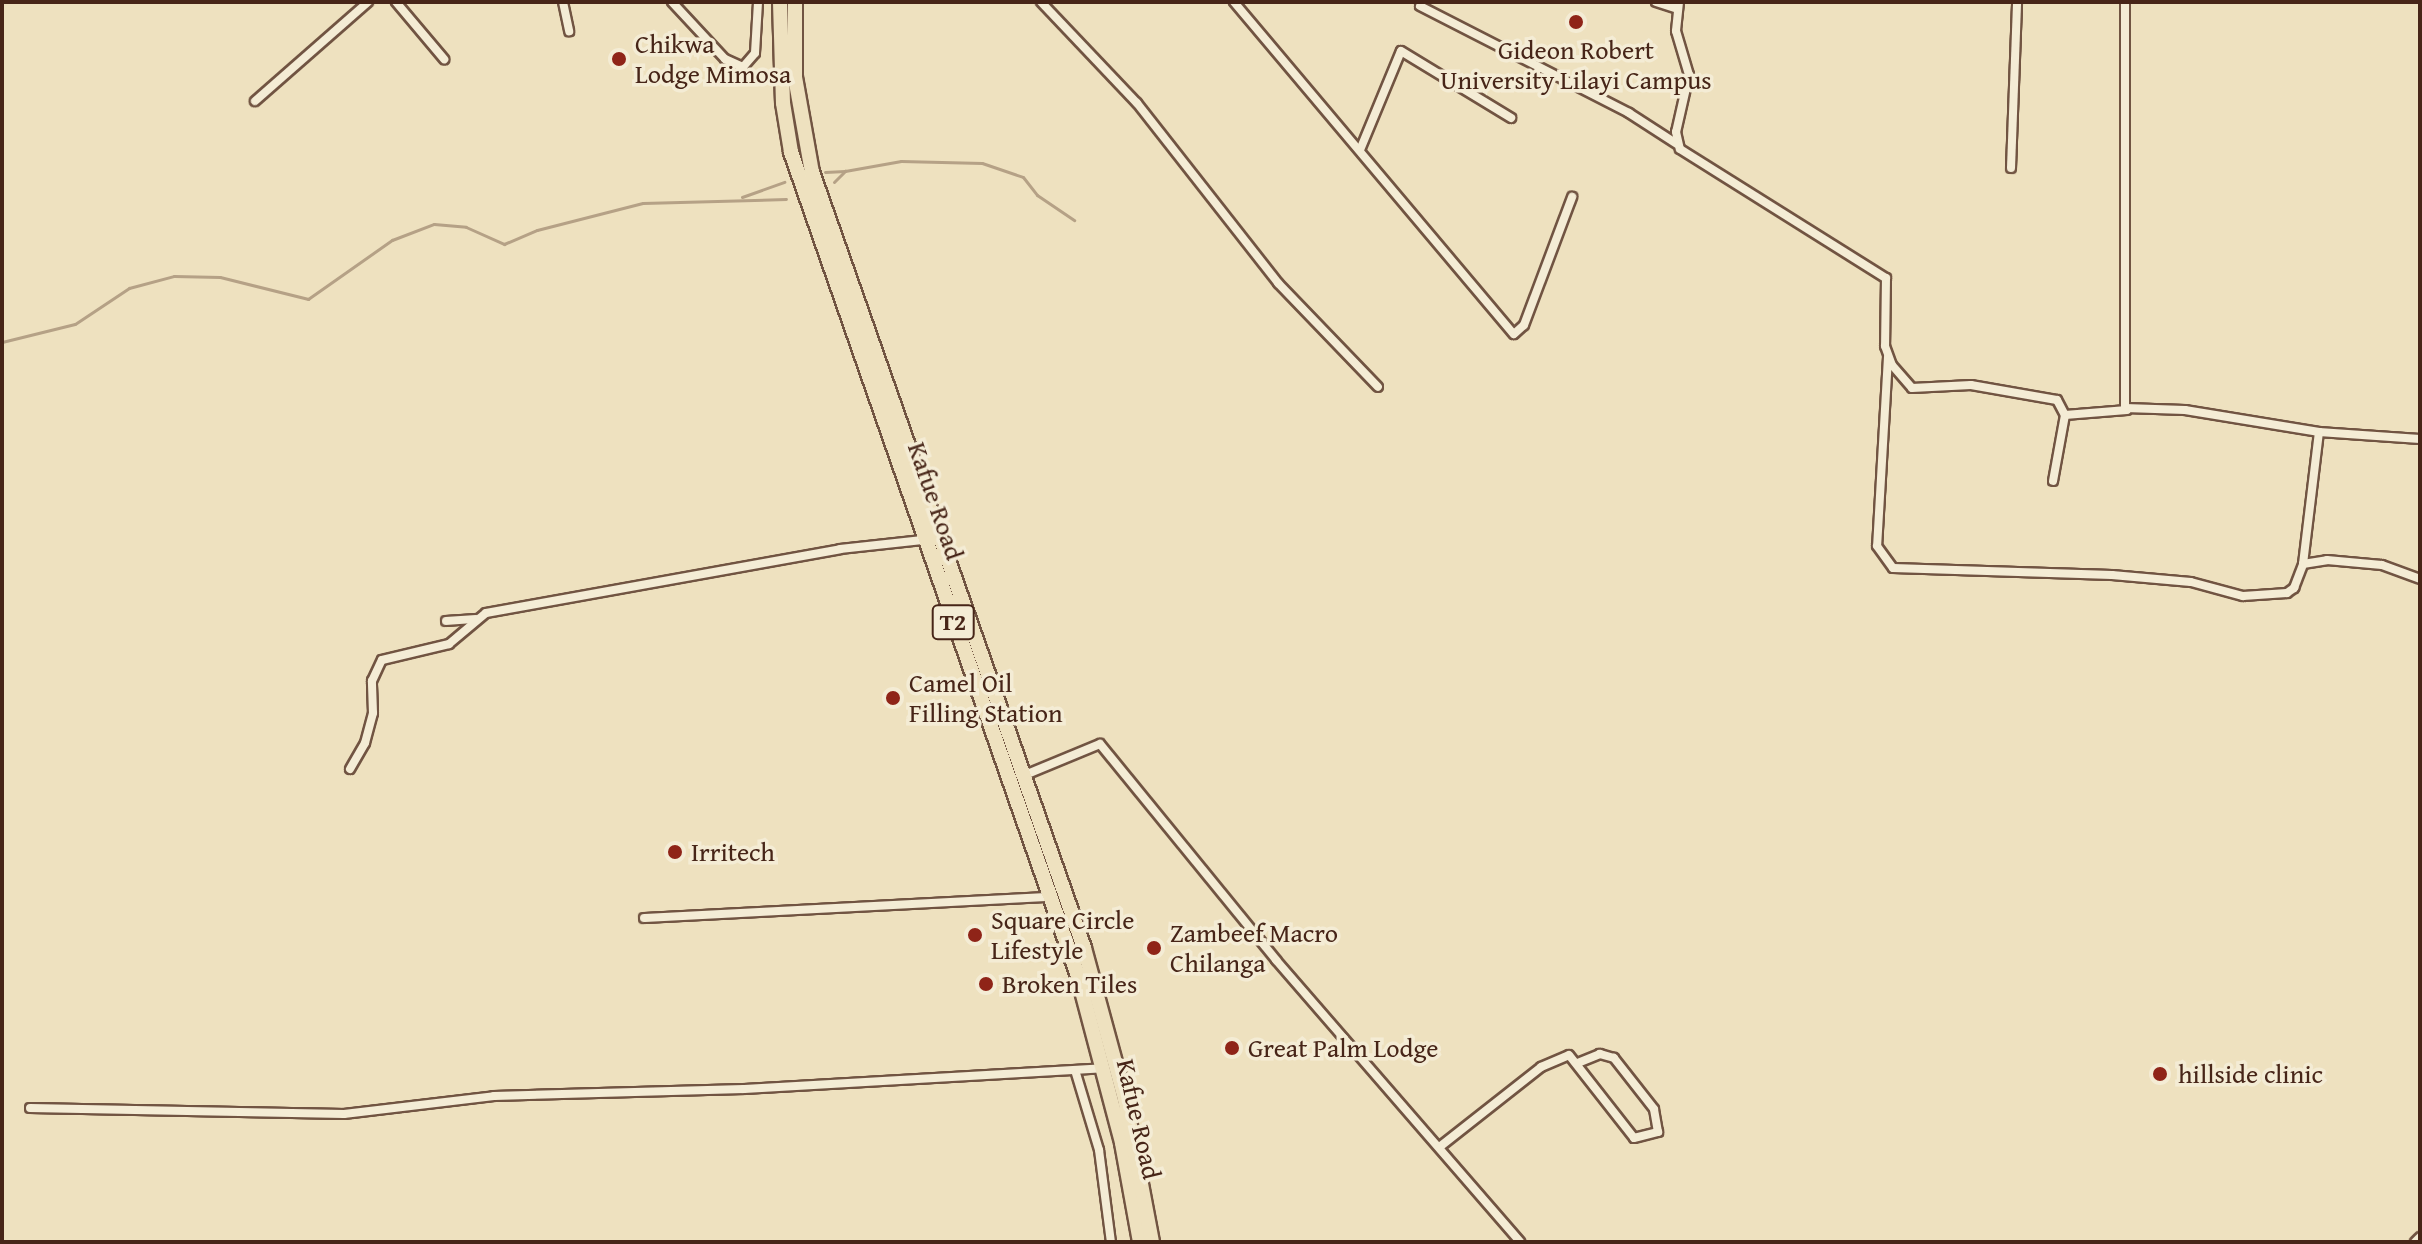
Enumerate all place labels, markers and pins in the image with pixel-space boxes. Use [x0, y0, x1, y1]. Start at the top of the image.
marker: Gideon Robert University Lilayi Campus [1567, 13, 1585, 31]
place label: Chikwa Lodge Mimosa [635, 28, 791, 90]
place label: Gideon Robert University Lilayi Campus [1440, 34, 1712, 96]
marker: Chikwa Lodge Mimosa [610, 50, 628, 68]
place label: Camel Oil Filling Station [909, 667, 1063, 728]
marker: Camel Oil Filling Station [884, 689, 902, 707]
place label: Irritech [691, 836, 775, 868]
marker: Irritech [666, 843, 684, 861]
place label: Square Circle Lifestyle [991, 904, 1134, 966]
place label: Zambeef Macro Chilanga [1170, 917, 1338, 978]
marker: Square Circle Lifestyle [966, 926, 984, 944]
marker: Zambeef Macro Chilanga [1145, 939, 1163, 957]
place label: Broken Tiles [1002, 968, 1137, 1000]
marker: Broken Tiles [977, 975, 995, 993]
place label: Great Palm Lodge [1248, 1032, 1439, 1064]
marker: Great Palm Lodge [1223, 1039, 1241, 1057]
place label: hillside clinic [2178, 1058, 2323, 1090]
marker: hillside clinic [2149, 1063, 2171, 1085]

